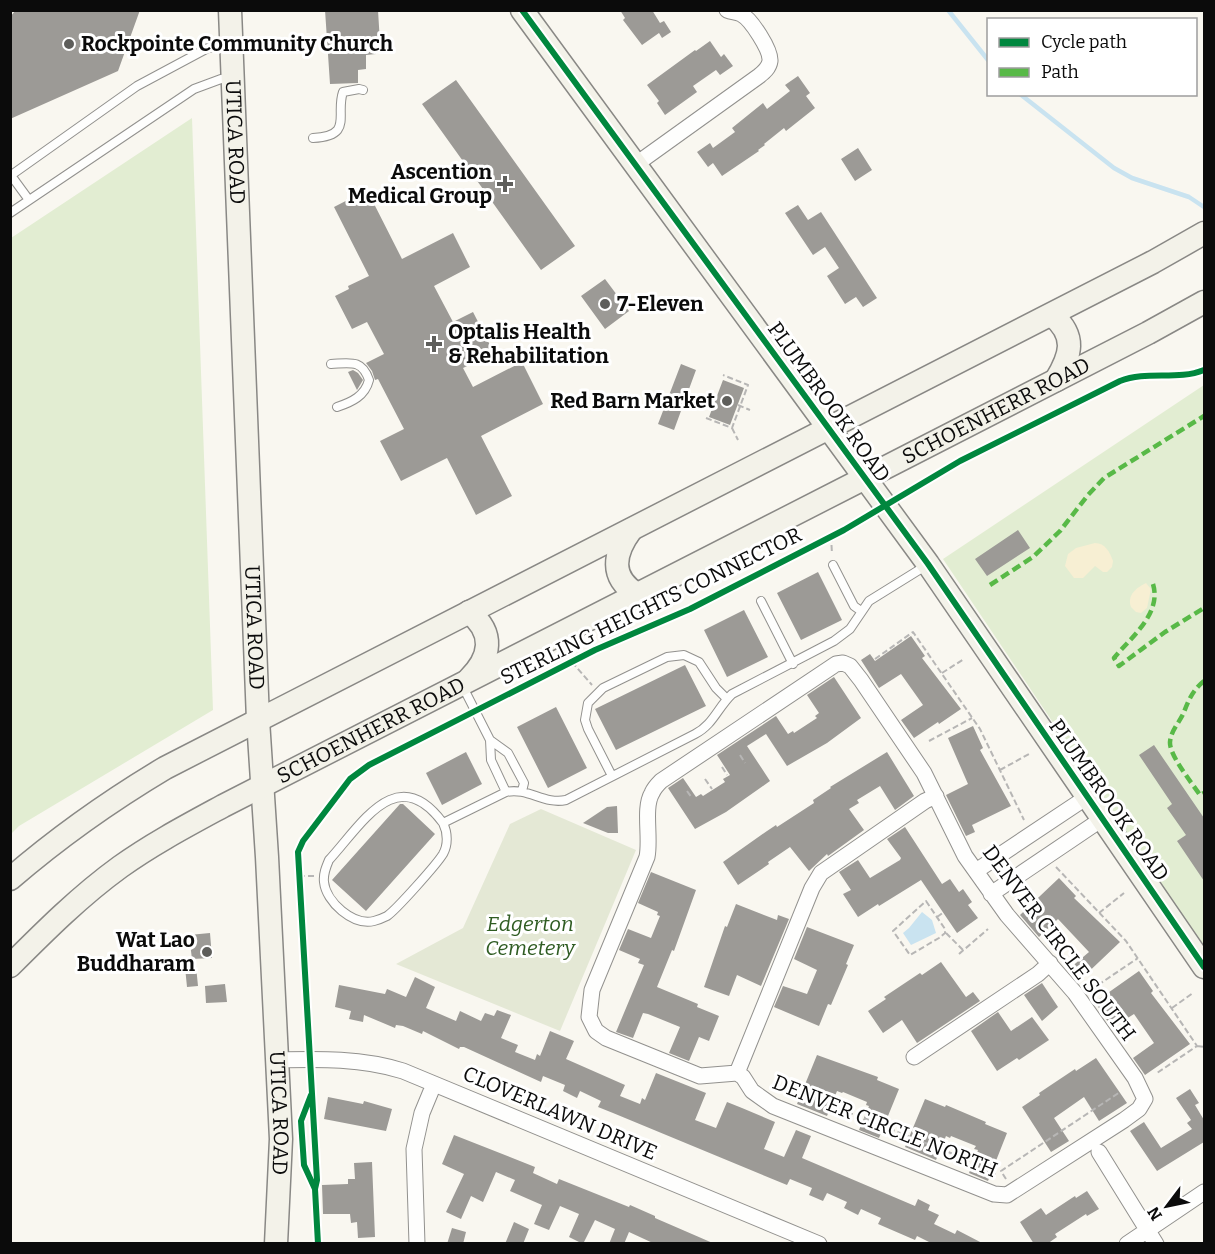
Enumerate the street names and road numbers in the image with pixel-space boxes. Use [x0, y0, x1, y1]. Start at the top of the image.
street label: UTICA ROAD [220, 79, 251, 205]
street label: PLUMBROOK ROAD [762, 317, 896, 487]
street label: SCHOENHERR ROAD [898, 352, 1094, 470]
street label: STERLING HEIGHTS CONNECTOR [496, 521, 806, 690]
street label: UTICA ROAD [239, 565, 270, 690]
street label: SCHOENHERR ROAD [272, 672, 469, 789]
street label: PLUMBROOK ROAD [1043, 714, 1175, 886]
street label: DENVER CIRCLE SOUTH [977, 840, 1141, 1046]
street label: UTICA ROAD [264, 1050, 294, 1176]
street label: CLOVERLAWN DRIVE [459, 1060, 661, 1166]
street label: DENVER CIRCLE NORTH [769, 1069, 1001, 1183]

